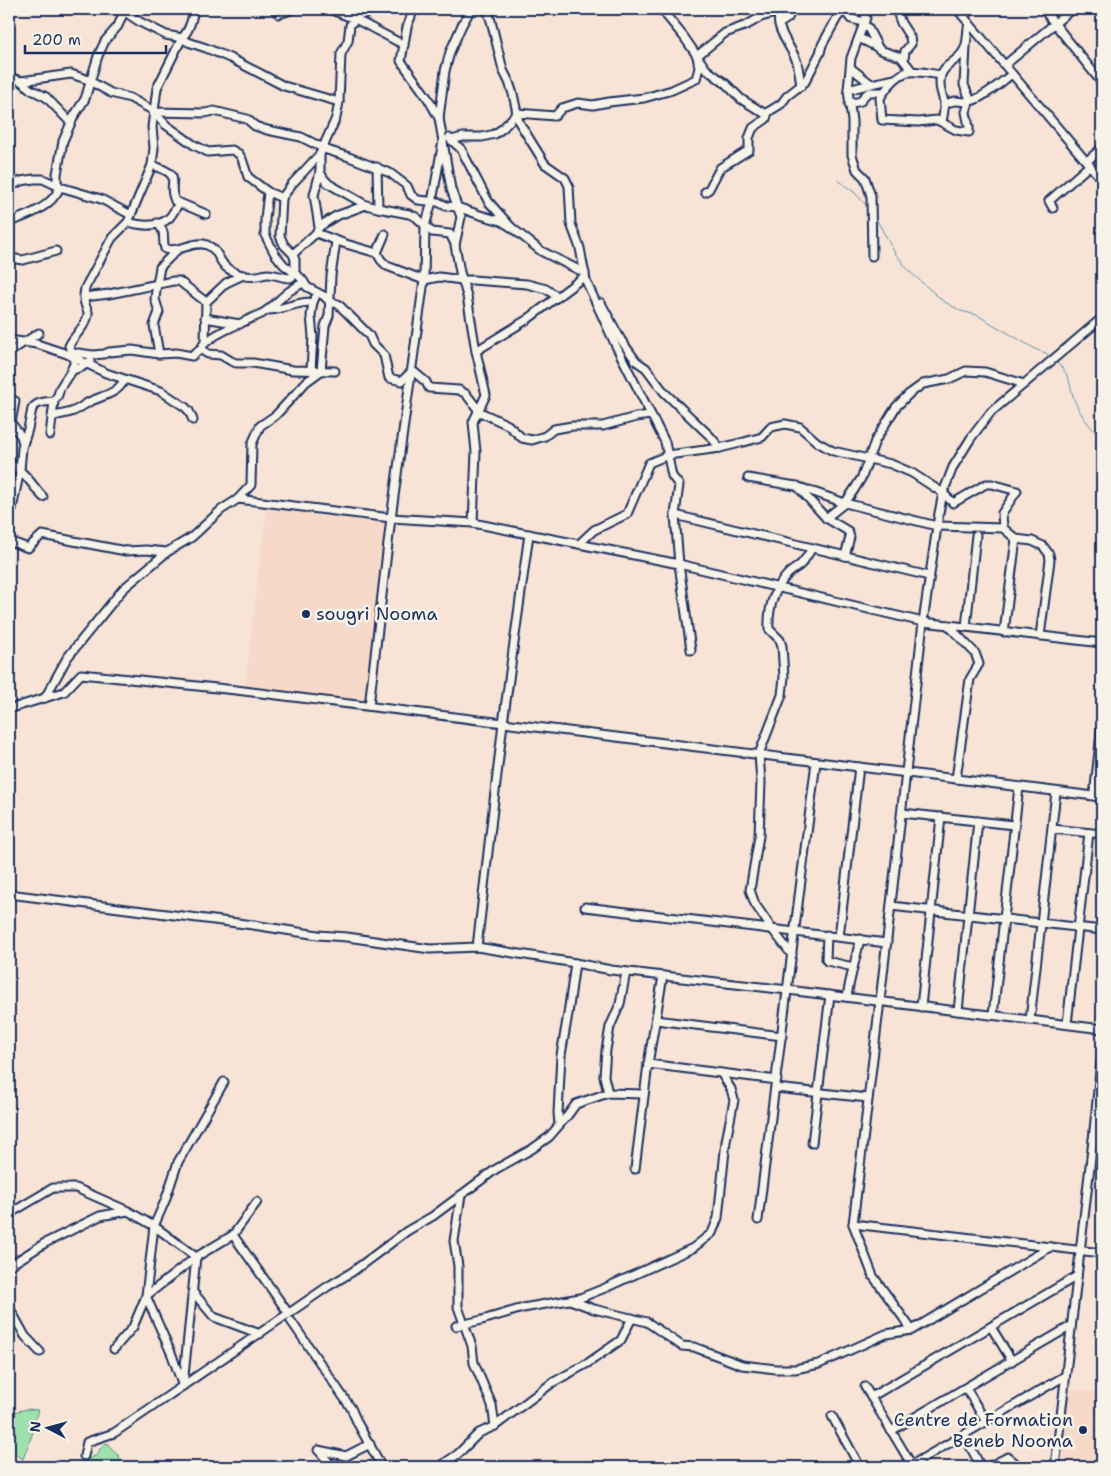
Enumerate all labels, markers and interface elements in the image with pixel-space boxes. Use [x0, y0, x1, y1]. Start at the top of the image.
scale bar [25, 22, 166, 54]
text: 200 m [32, 30, 81, 50]
place label: sougri Nooma [316, 602, 438, 626]
marker: sougri Nooma [300, 608, 312, 620]
north arrow [22, 1404, 72, 1454]
place label: Centre de Formation Beneb Nooma [894, 1408, 1073, 1453]
text: N [26, 1420, 45, 1433]
marker: Centre de Formation Beneb Nooma [1077, 1424, 1089, 1436]

